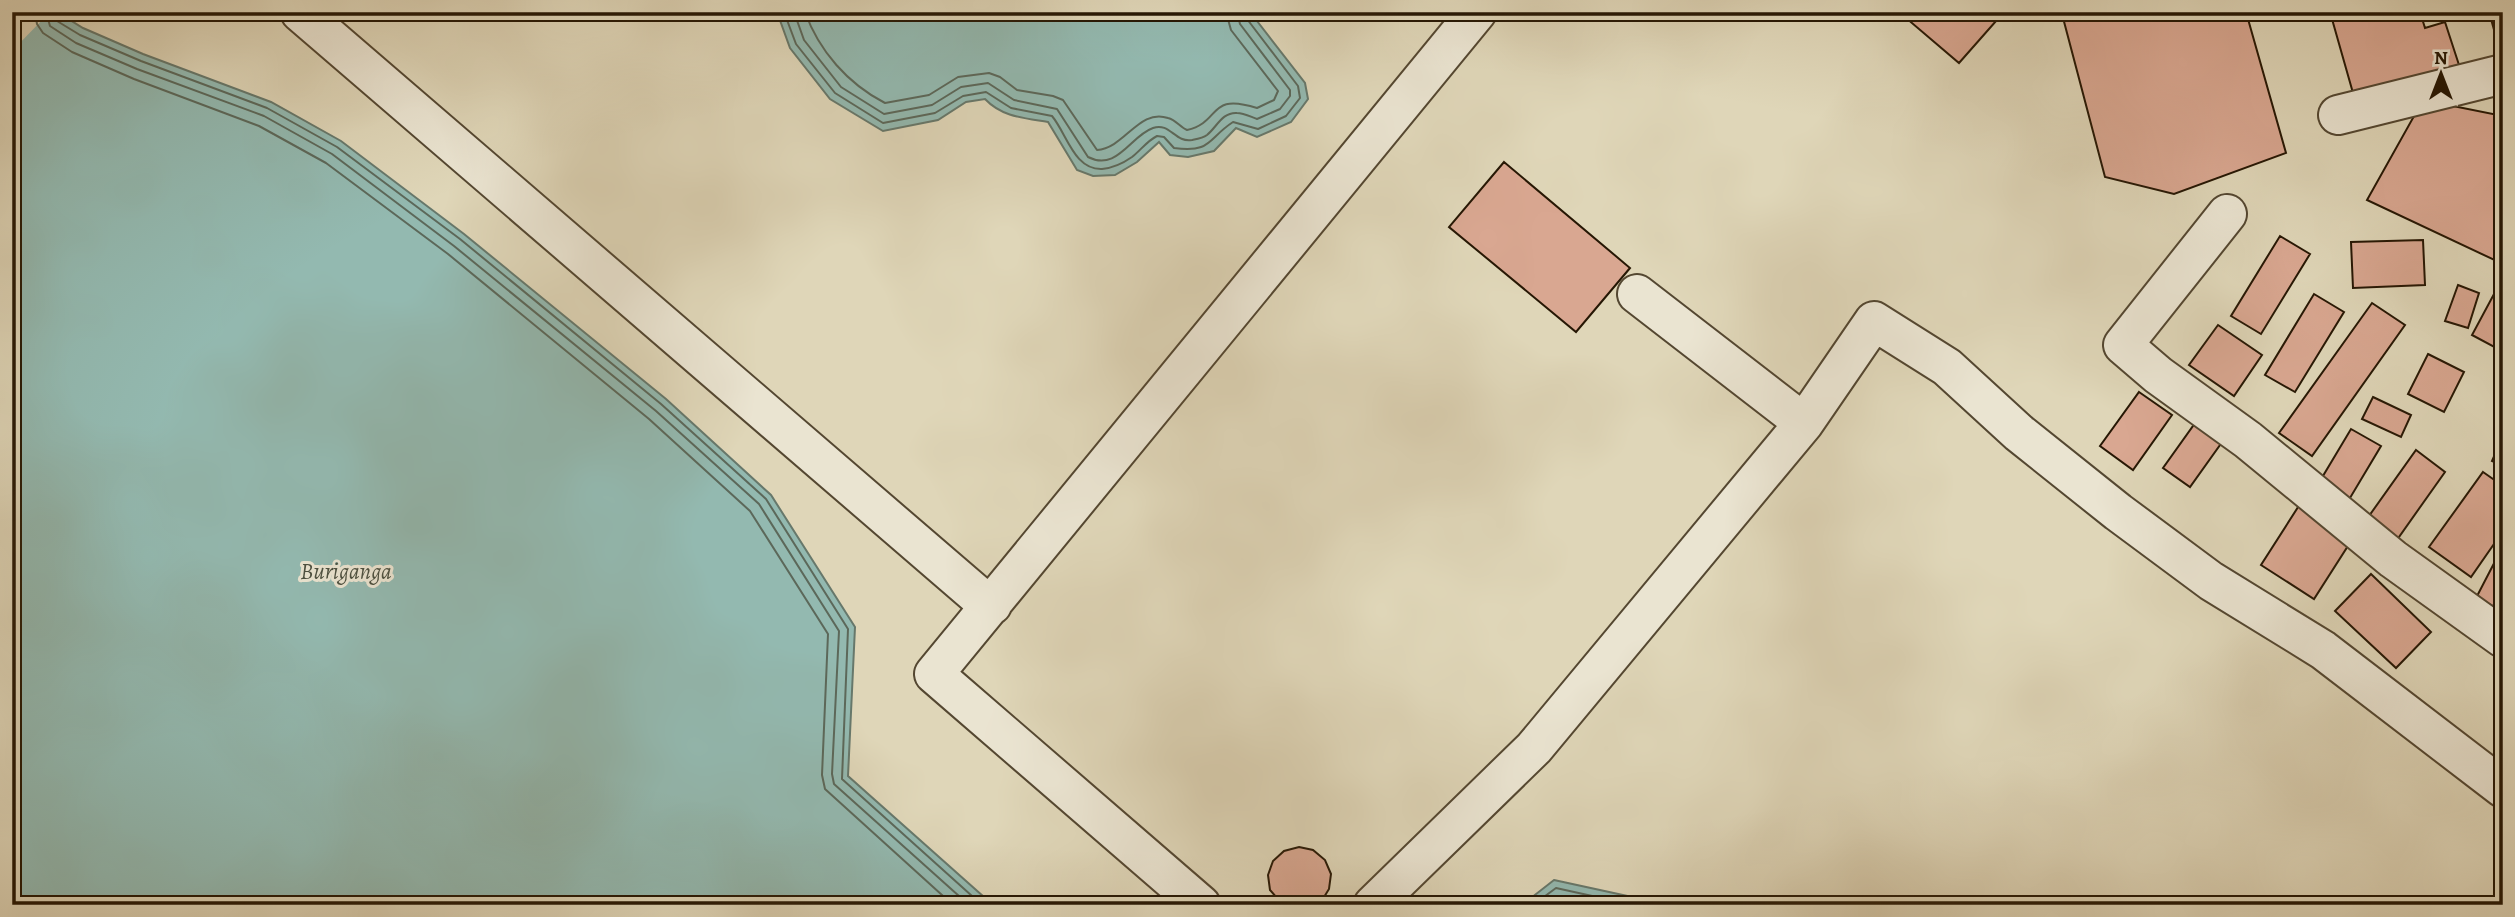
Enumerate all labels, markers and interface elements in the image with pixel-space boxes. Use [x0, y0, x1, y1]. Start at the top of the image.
north arrow [2406, 38, 2476, 108]
text: N [2434, 45, 2448, 71]
water label: Buriganga [300, 556, 392, 587]

